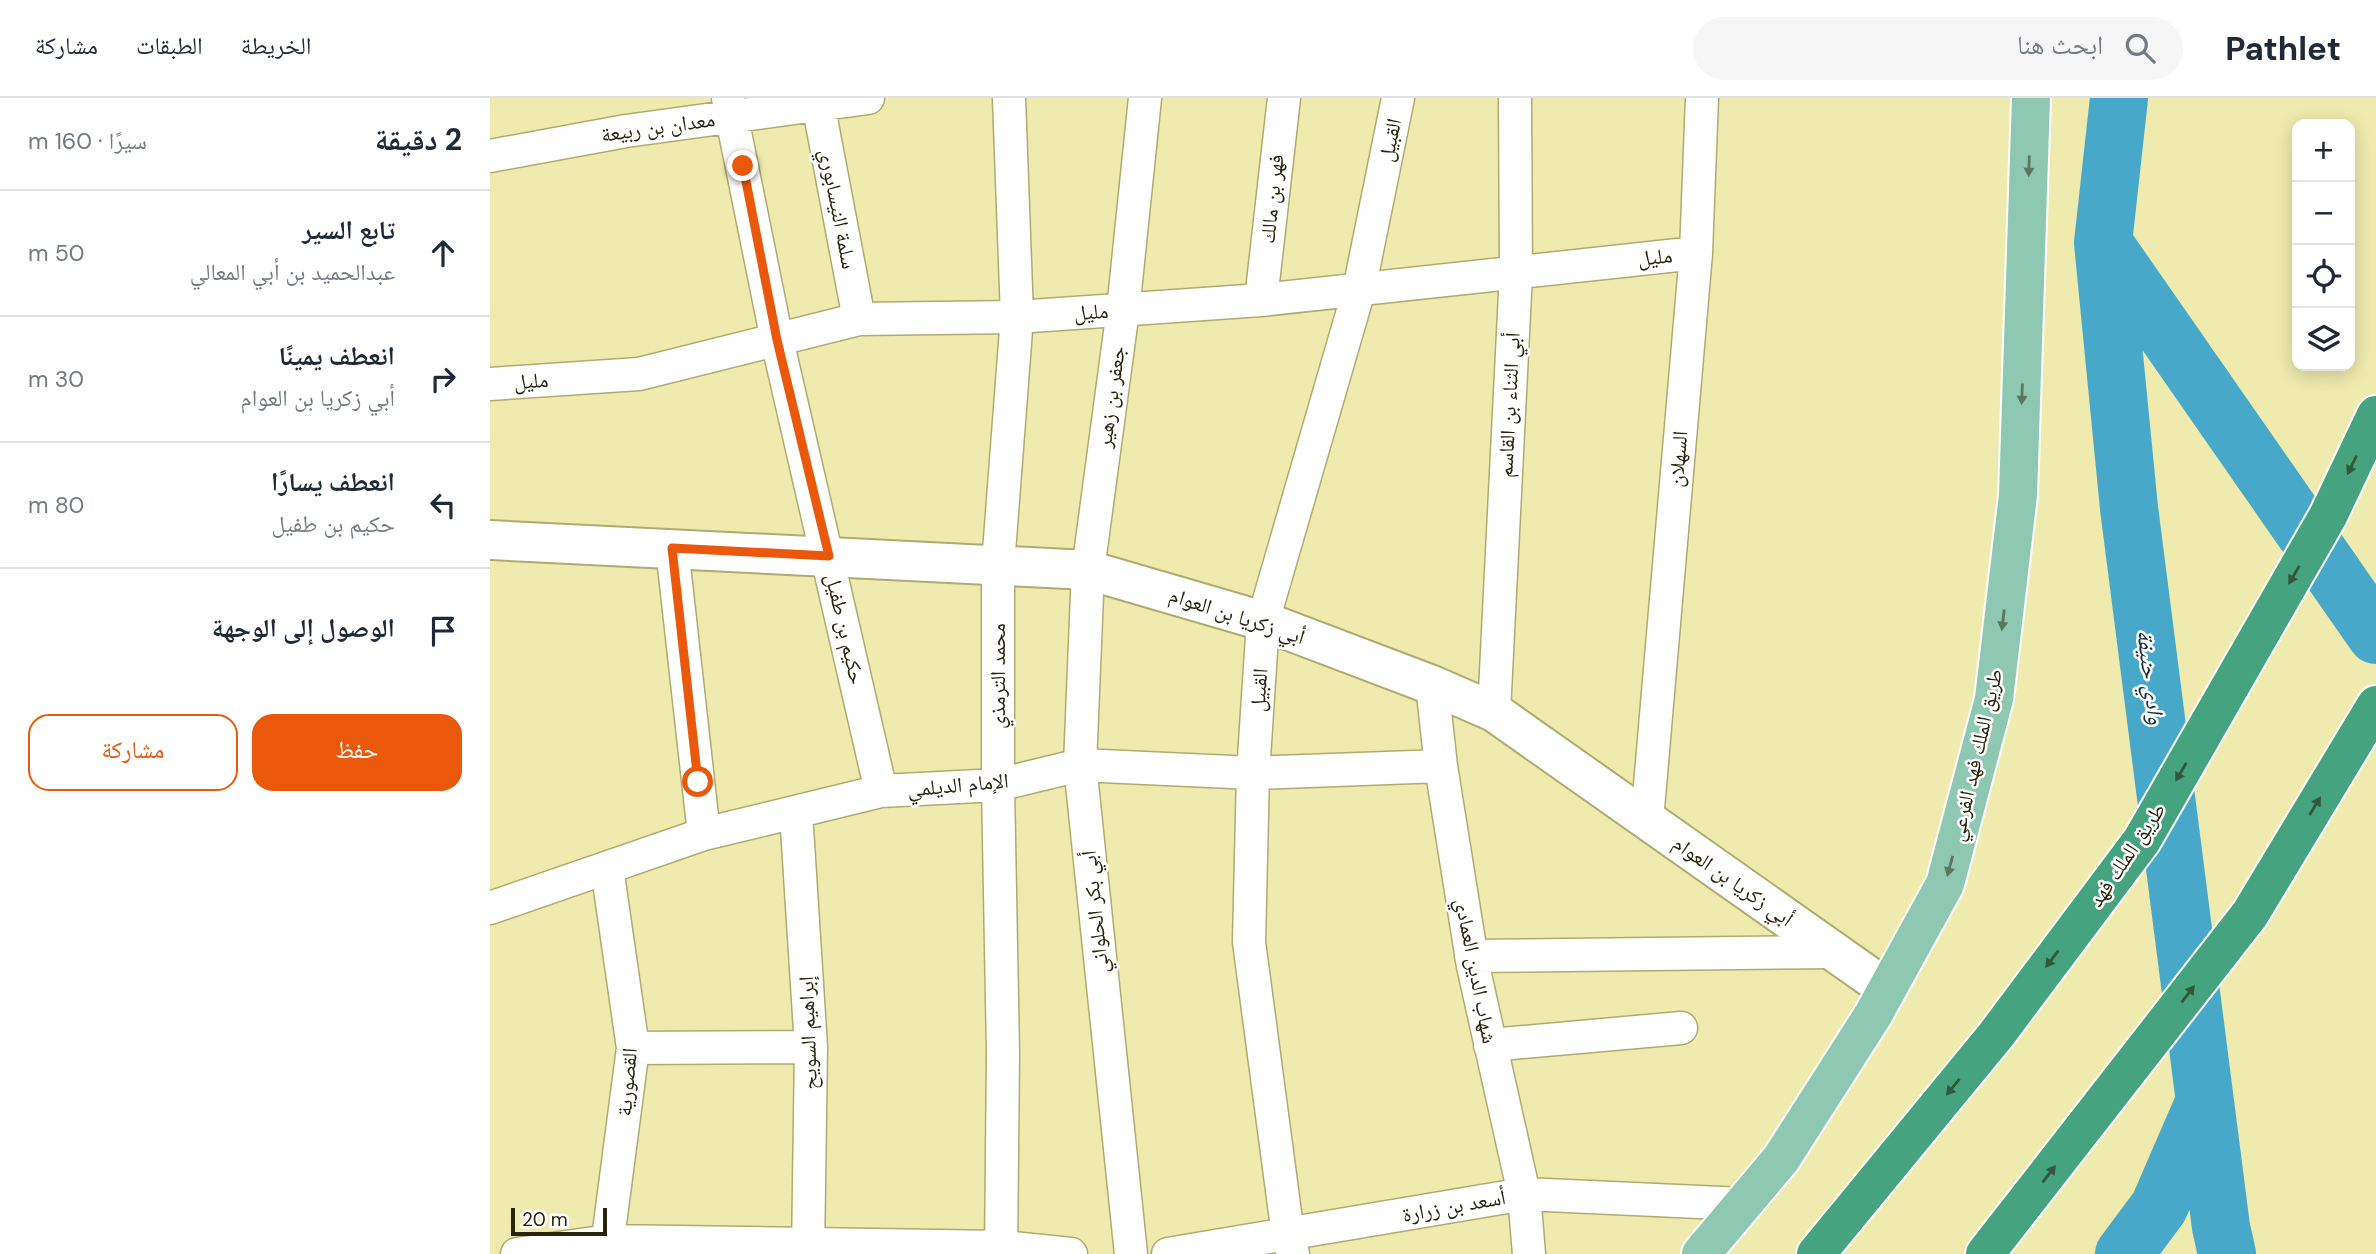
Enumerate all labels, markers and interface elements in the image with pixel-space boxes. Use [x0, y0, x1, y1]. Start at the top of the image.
search box [1693, 17, 2183, 80]
text: Pathlet [2225, 27, 2341, 70]
text: ابحث هنا [2017, 28, 2103, 62]
icon: search [2121, 29, 2159, 67]
text: مشاركة [35, 30, 98, 61]
text: الطبقات [136, 30, 203, 61]
text: الخريطة [241, 30, 311, 61]
street label: معدان بن ربيعة [599, 105, 717, 149]
street label: القبيل [1372, 116, 1408, 164]
map controls [2292, 119, 2355, 371]
button: + [2292, 119, 2355, 182]
text: 2 دقيقة [375, 120, 462, 159]
text: سيرًا · 160 m [28, 126, 147, 156]
street label: سلمة النيسابوري [810, 147, 863, 272]
route end [727, 150, 758, 181]
street label: فهر بن مالك [1253, 153, 1291, 245]
one-way arrow [2023, 155, 2035, 177]
button: − [2292, 182, 2355, 245]
text: تابع السير [302, 213, 395, 247]
icon: ahead [424, 234, 462, 272]
text: 50 m [28, 238, 84, 268]
street label: مليل [1636, 241, 1674, 273]
button: locate [2292, 245, 2355, 308]
text: عبدالحميد بن أبي المعالي [190, 257, 395, 287]
street label: مليل [1073, 297, 1109, 327]
button: layers [2292, 308, 2355, 371]
street label: أبي الثناء بن القاسم [1491, 332, 1529, 478]
text: انعطف يمينًا [279, 339, 395, 373]
street label: جعفر بن زهير [1090, 344, 1132, 451]
icon: right [424, 360, 462, 398]
text: 30 m [28, 364, 84, 394]
street label: مليل [513, 366, 549, 396]
text: أبي زكريا بن العوام [240, 383, 395, 413]
one-way arrow [2016, 383, 2027, 405]
street label: السهلان [1662, 430, 1694, 488]
one-way arrow [2346, 455, 2358, 475]
text: انعطف يسارًا [271, 465, 395, 499]
icon: left [424, 486, 462, 524]
text: 80 m [28, 490, 84, 520]
text: حكيم بن طفيل [271, 509, 395, 539]
one-way arrow [2288, 565, 2300, 584]
street label: حكيم بن طفيل [819, 571, 871, 687]
street label: أبي زكريا بن العوام [1165, 581, 1308, 653]
one-way arrow [1998, 609, 2009, 631]
text: الوصول إلى الوجهة [212, 611, 395, 645]
icon: arrive [424, 612, 462, 650]
street label: محمد الترمذي [984, 623, 1014, 729]
water label: وادي حنيفة [2126, 628, 2172, 727]
street label: طريق الملك فهد الفرعي [1943, 666, 2012, 845]
street label: القبيل [1244, 667, 1274, 713]
button: مشاركة [28, 714, 238, 791]
button: حفظ [252, 714, 462, 791]
one-way arrow [2175, 762, 2187, 782]
route start [682, 766, 713, 797]
street label: الإمام الديلمي [906, 767, 1010, 806]
one-way arrow [2309, 796, 2322, 815]
street label: طريق الملك فهد [2082, 798, 2172, 912]
street label: أبي زكريا بن العوام [1666, 829, 1799, 935]
street label: أبي بكر الحلواني [1075, 849, 1118, 975]
one-way arrow [1944, 855, 1955, 877]
street label: شهاب الدين العمادي [1446, 896, 1504, 1046]
one-way arrow [2045, 950, 2060, 968]
street label: إبراهيم السويح [792, 976, 824, 1090]
one-way arrow [2181, 985, 2195, 1003]
street label: القصورية [610, 1047, 644, 1117]
one-way arrow [1945, 1078, 1960, 1096]
one-way arrow [2041, 1165, 2055, 1183]
street label: أسعد بن زرارة [1400, 1183, 1508, 1229]
scale bar [511, 1205, 607, 1237]
text: 20 m [522, 1207, 568, 1232]

